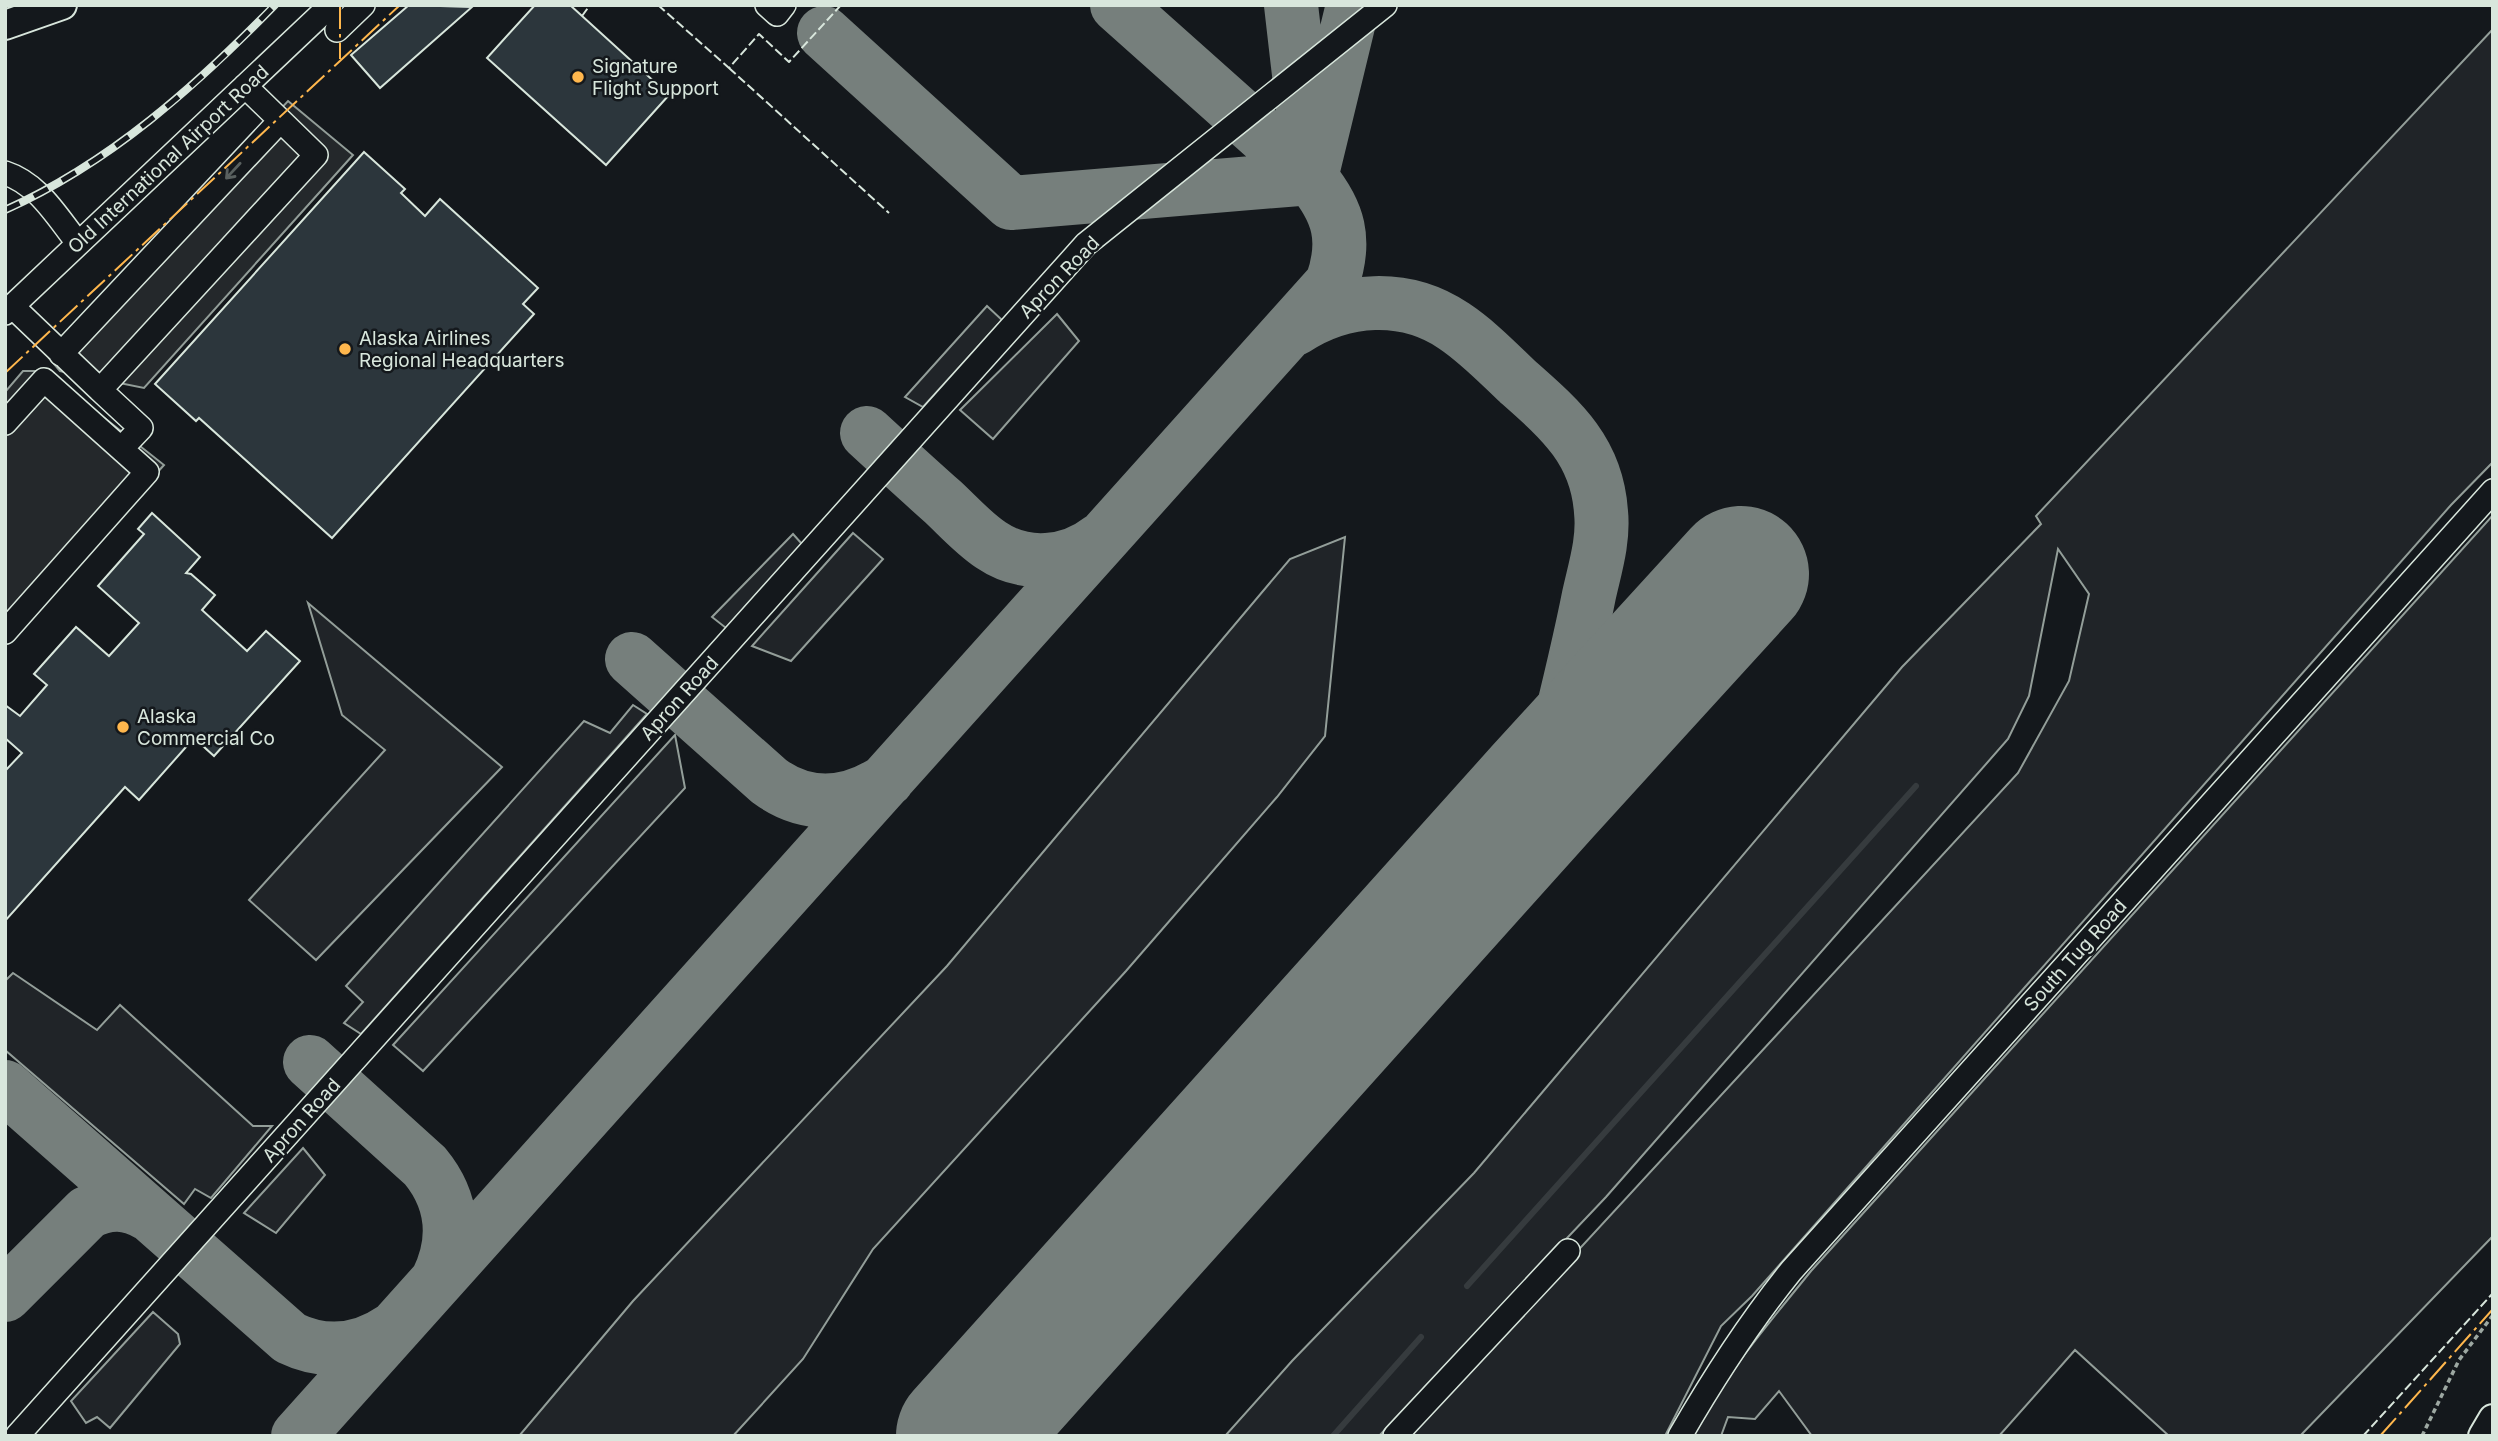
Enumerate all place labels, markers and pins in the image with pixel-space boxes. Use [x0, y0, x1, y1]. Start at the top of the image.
place label: Signature Flight Support [592, 55, 719, 100]
marker: Signature Flight Support [570, 69, 586, 85]
place label: Alaska Airlines Regional Headquarters [359, 327, 564, 372]
marker: Alaska Airlines Regional Headquarters [337, 341, 353, 357]
place label: Alaska Commercial Co [137, 705, 275, 750]
marker: Alaska Commercial Co [115, 719, 131, 735]

